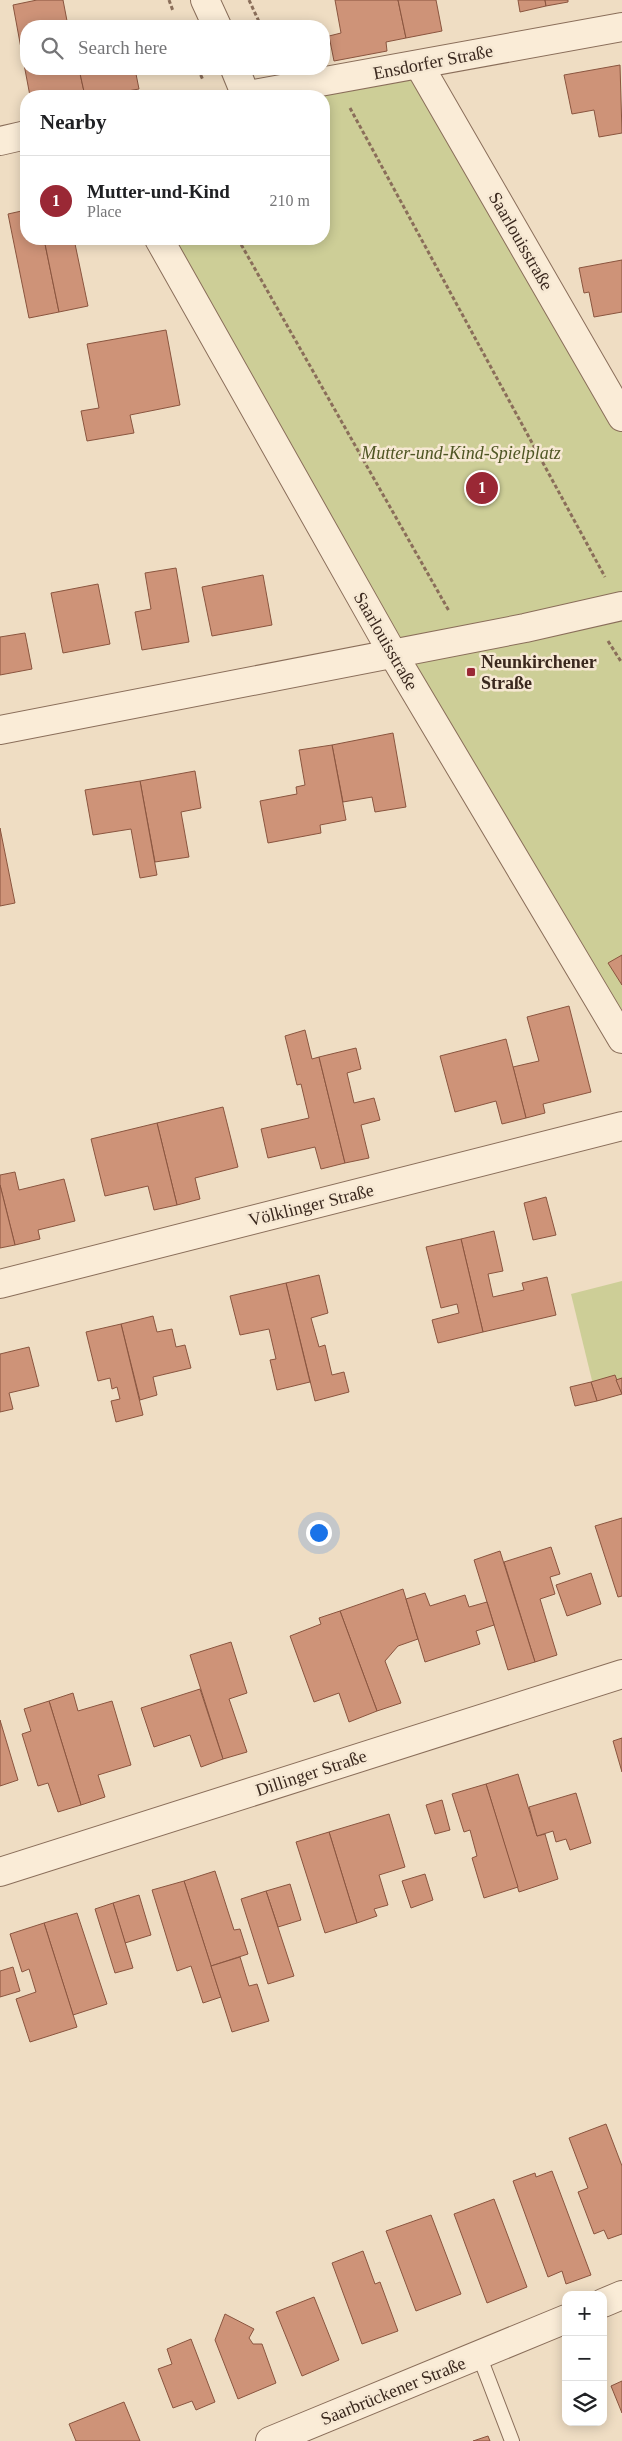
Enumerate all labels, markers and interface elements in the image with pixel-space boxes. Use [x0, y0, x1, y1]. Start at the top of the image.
search box [20, 20, 330, 75]
icon: search [38, 34, 66, 62]
text: Search here [78, 37, 167, 58]
street label: Ensdorfer Straße [371, 41, 495, 83]
text: Nearby [40, 110, 107, 134]
text: Mutter-und-Kind [87, 181, 230, 202]
street label: Saarlouisstraße [485, 188, 557, 294]
text: 1 [52, 192, 60, 209]
text: 210 m [270, 192, 310, 209]
text: Place [87, 203, 122, 220]
park label: Mutter-und-Kind-Spielplatz [360, 443, 561, 463]
pin: 1 [466, 469, 498, 507]
street label: Saarlouisstraße [350, 588, 422, 694]
place label: Neunkirchener Straße [481, 652, 597, 693]
marker: Neunkirchener Straße [465, 666, 477, 678]
street label: Völklinger Straße [246, 1180, 376, 1230]
your location [306, 1520, 332, 1546]
street label: Dillinger Straße [253, 1746, 369, 1800]
map controls [562, 2291, 607, 2426]
button: + [562, 2291, 607, 2336]
button: − [562, 2336, 607, 2381]
street label: Saarbrückener Straße [318, 2353, 468, 2429]
button: layers [562, 2381, 607, 2426]

